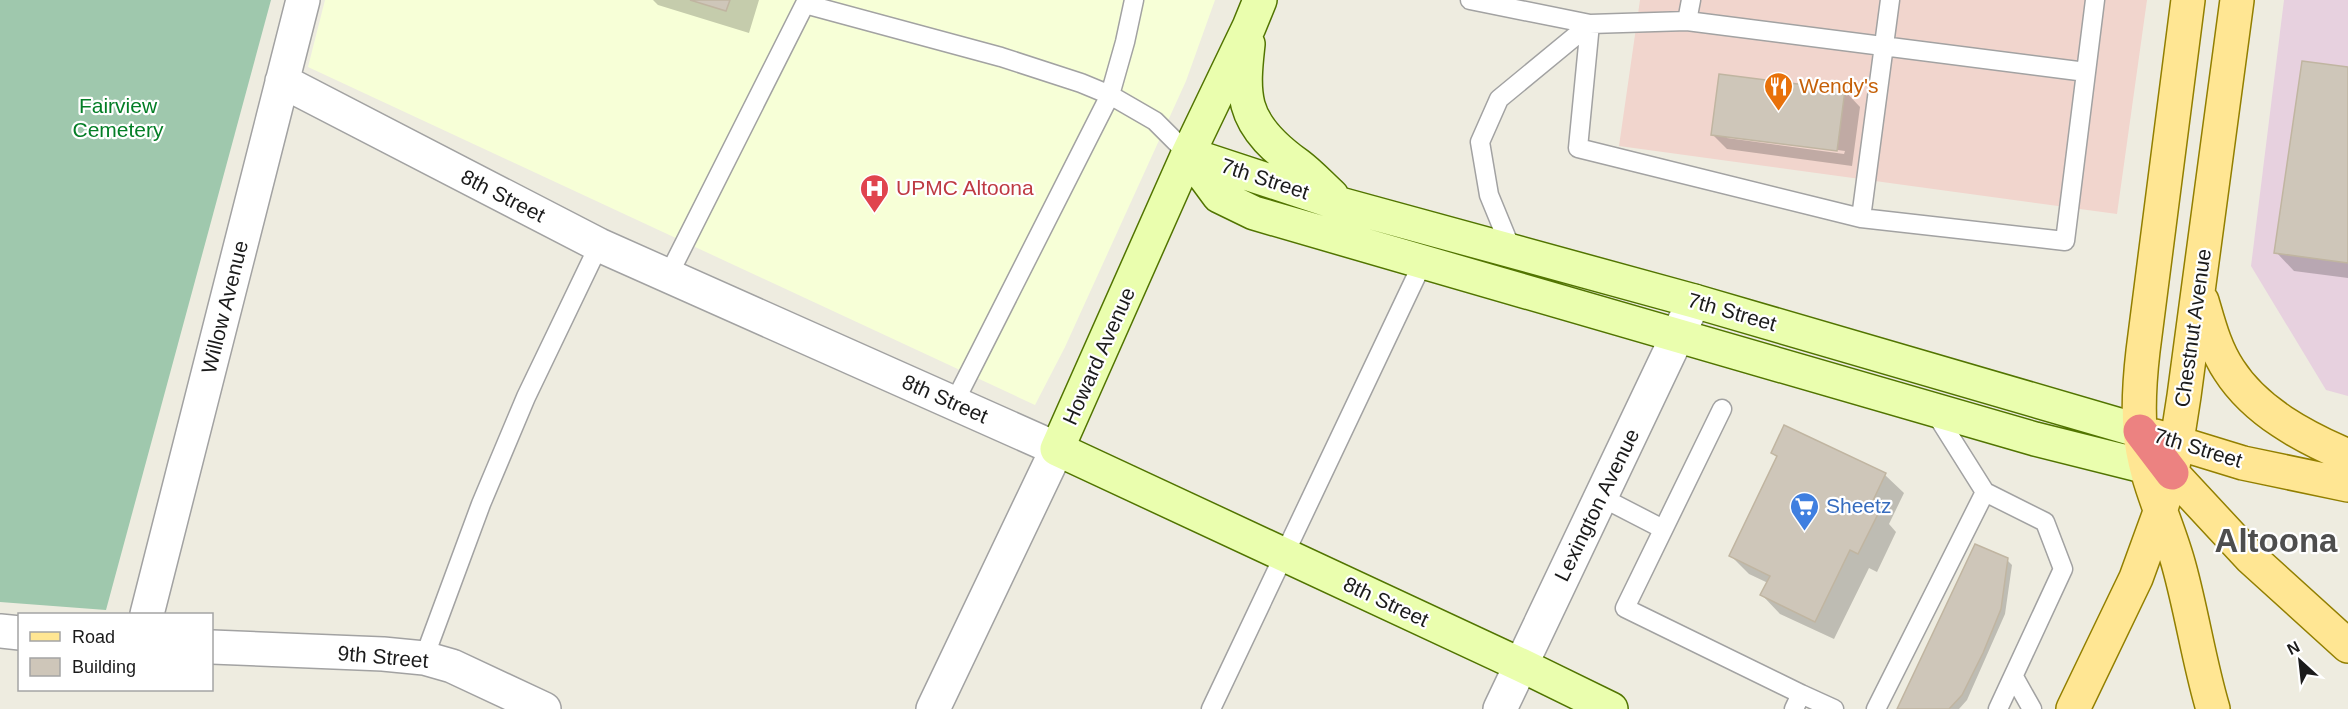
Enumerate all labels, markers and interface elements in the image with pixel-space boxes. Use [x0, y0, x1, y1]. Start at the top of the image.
restaurant icon: Wendy's [1762, 70, 1794, 112]
place label: Wendy's [1799, 74, 1879, 97]
park label: Fairview Cemetery [72, 94, 164, 141]
street label: 7th Street [1218, 154, 1312, 204]
street label: 8th Street [457, 165, 549, 227]
hospital icon: UPMC Altoona [859, 172, 891, 214]
place label: UPMC Altoona [896, 176, 1034, 199]
street label: Willow Avenue [197, 238, 252, 376]
street label: Chestnut Avenue [2170, 247, 2215, 409]
street label: Howard Avenue [1058, 284, 1139, 428]
street label: 7th Street [1685, 288, 1779, 335]
street label: 8th Street [899, 370, 992, 428]
street label: 7th Street [2151, 423, 2245, 472]
street label: Lexington Avenue [1550, 425, 1643, 585]
supermarket icon: Sheetz [1789, 490, 1821, 532]
place label: Sheetz [1826, 494, 1891, 517]
district label: Altoona [2215, 522, 2338, 559]
street label: 8th Street [1340, 572, 1432, 631]
legend [18, 613, 213, 691]
text: Road [72, 627, 115, 647]
north arrow [2270, 631, 2330, 691]
text: N [2284, 638, 2302, 658]
street label: 9th Street [337, 641, 430, 672]
text: Building [72, 657, 136, 677]

